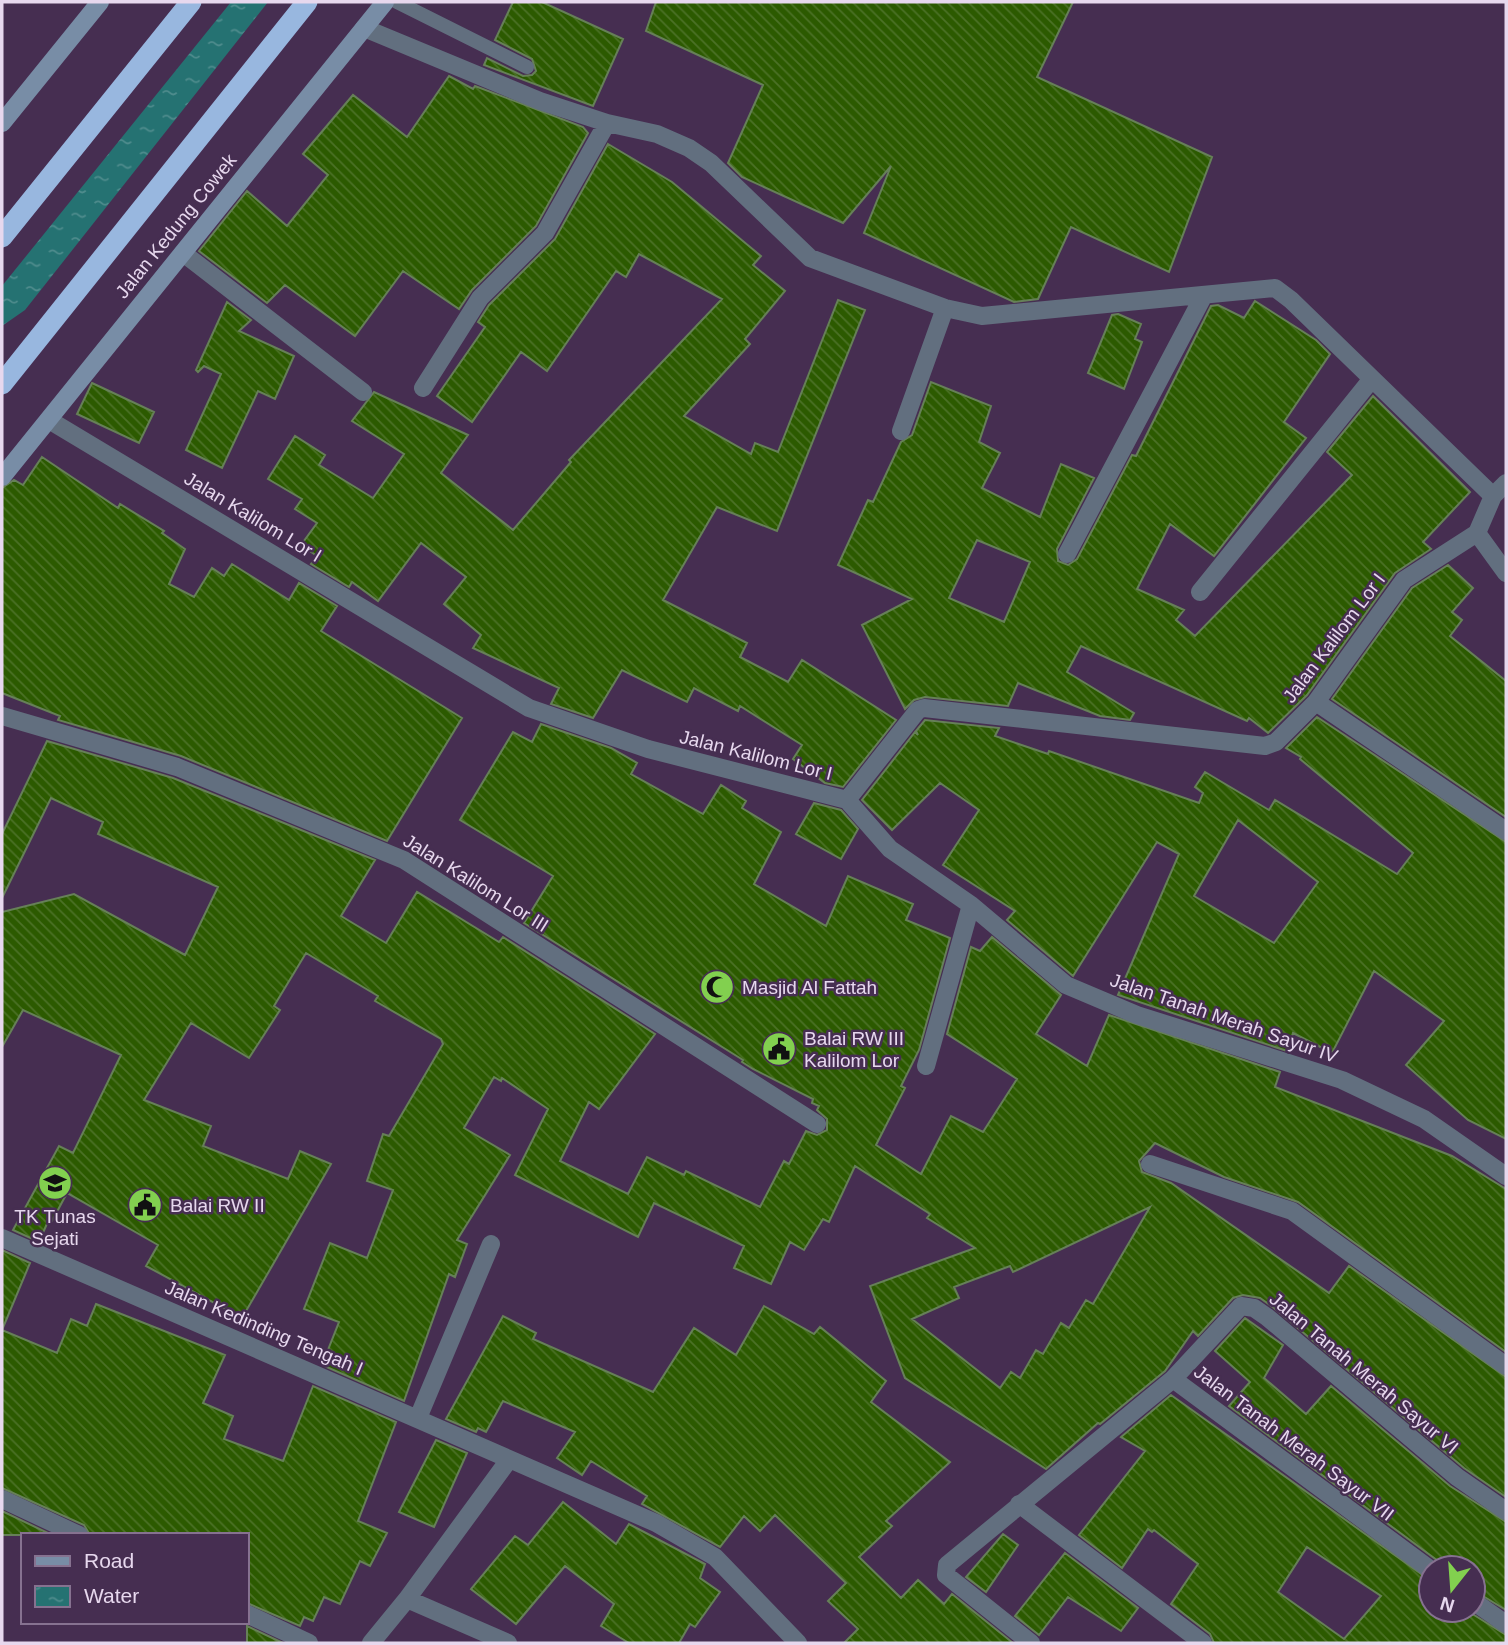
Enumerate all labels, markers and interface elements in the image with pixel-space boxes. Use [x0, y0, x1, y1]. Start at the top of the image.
street label: Jalan Kedung Cowek [111, 149, 241, 302]
street label: Jalan Kalilom Lor I [181, 468, 325, 566]
street label: Jalan Kalilom Lor I [1279, 569, 1389, 707]
street label: Jalan Kalilom Lor I [678, 726, 834, 784]
street label: Jalan Kalilom Lor III [400, 830, 552, 936]
mosque icon: Masjid Al Fattah [698, 968, 736, 1006]
street label: Jalan Tanah Merah Sayur IV [1107, 969, 1341, 1067]
place label: Masjid Al Fattah [742, 977, 877, 998]
place label: Balai RW III Kalilom Lor [804, 1028, 904, 1071]
public building icon: Balai RW III Kalilom Lor [760, 1030, 798, 1068]
school or university icon: TK Tunas Sejati [36, 1164, 74, 1202]
public building icon: Balai RW II [126, 1186, 164, 1224]
place label: Balai RW II [170, 1195, 265, 1216]
place label: TK Tunas Sejati [14, 1206, 96, 1249]
street label: Jalan Kedinding Tengah I [162, 1277, 366, 1379]
street label: Jalan Tanah Merah Sayur VI [1266, 1288, 1462, 1458]
street label: Jalan Tanah Merah Sayur VII [1190, 1361, 1398, 1525]
legend [21, 1533, 248, 1624]
text: Road [84, 1549, 134, 1572]
north arrow [1417, 1554, 1487, 1624]
text: Water [84, 1584, 139, 1607]
text: N [1438, 1593, 1457, 1617]

